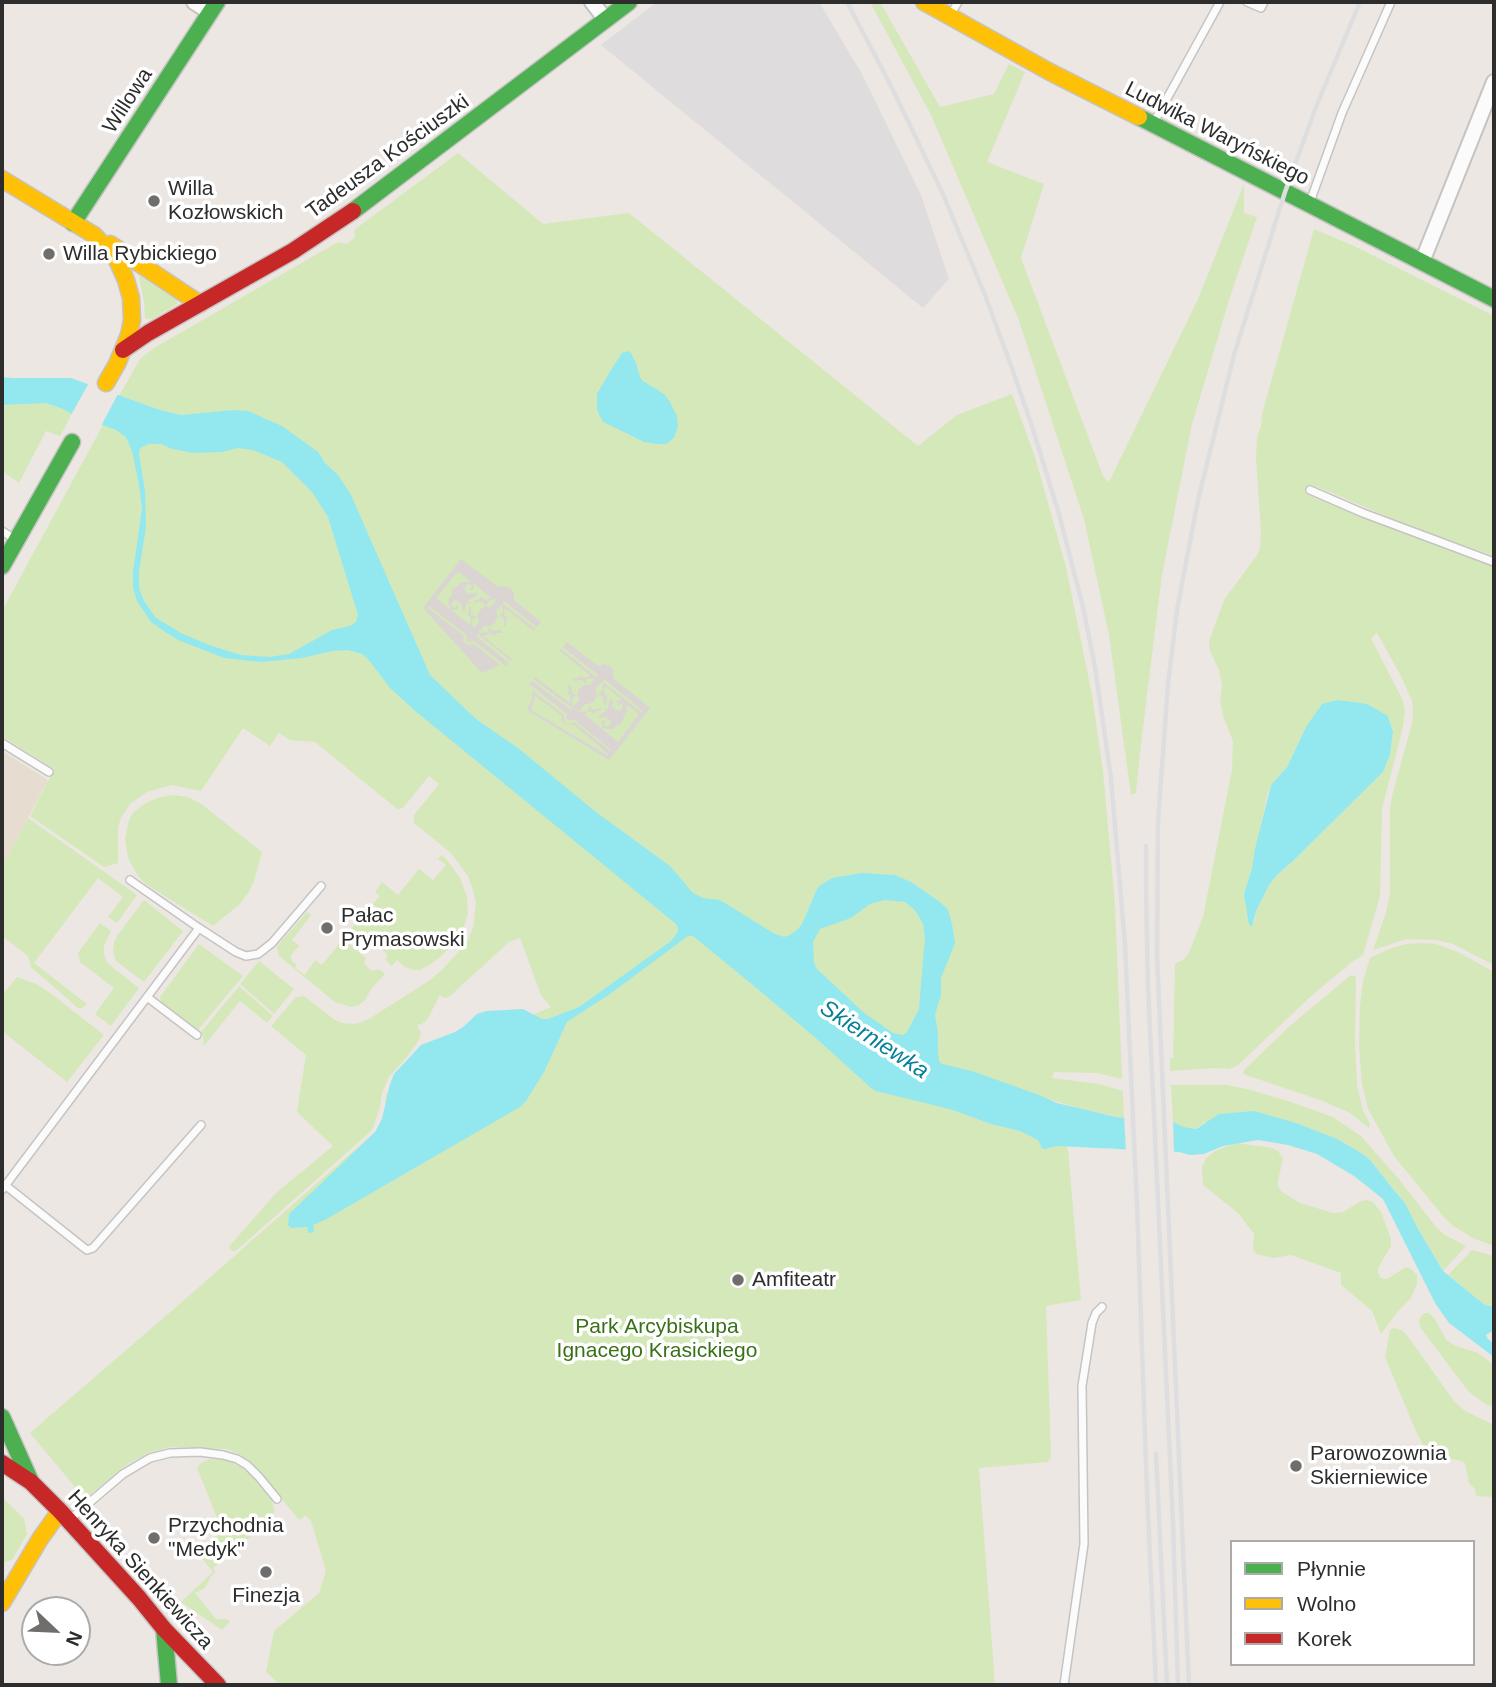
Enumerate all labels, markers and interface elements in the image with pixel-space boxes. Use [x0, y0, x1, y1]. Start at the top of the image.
street label: Willowa [98, 64, 158, 138]
street label: Ludwika Waryńskiego [1121, 77, 1313, 191]
street label: Tadeusza Kościuszki [302, 90, 474, 224]
place label: Willa Kozłowskich [168, 176, 284, 226]
marker: Willa Kozłowskich [146, 193, 162, 209]
place label: Willa Rybickiego [63, 241, 217, 267]
marker: Willa Rybickiego [41, 246, 57, 262]
place label: Pałac Prymasowski [341, 903, 465, 953]
marker: Pałac Prymasowski [319, 920, 335, 936]
water label: Skierniewka [814, 995, 934, 1085]
place label: Amfiteatr [752, 1267, 836, 1293]
marker: Amfiteatr [730, 1272, 746, 1288]
park label: Park Arcybiskupa Ignacego Krasickiego [557, 1314, 757, 1364]
place label: Parowozownia Skierniewice [1310, 1441, 1447, 1491]
marker: Parowozownia Skierniewice [1288, 1458, 1304, 1474]
street label: Henryka Sienkiewicza [62, 1485, 218, 1655]
place label: Przychodnia "Medyk" [168, 1513, 284, 1563]
marker: Przychodnia "Medyk" [146, 1530, 162, 1546]
legend [1230, 1540, 1475, 1666]
text: Płynnie [1297, 1557, 1366, 1580]
marker: Finezja [258, 1564, 274, 1580]
place label: Finezja [232, 1583, 300, 1609]
text: Wolno [1297, 1592, 1356, 1615]
north arrow [21, 1596, 91, 1666]
text: Korek [1297, 1627, 1352, 1650]
text: N [62, 1628, 86, 1649]

